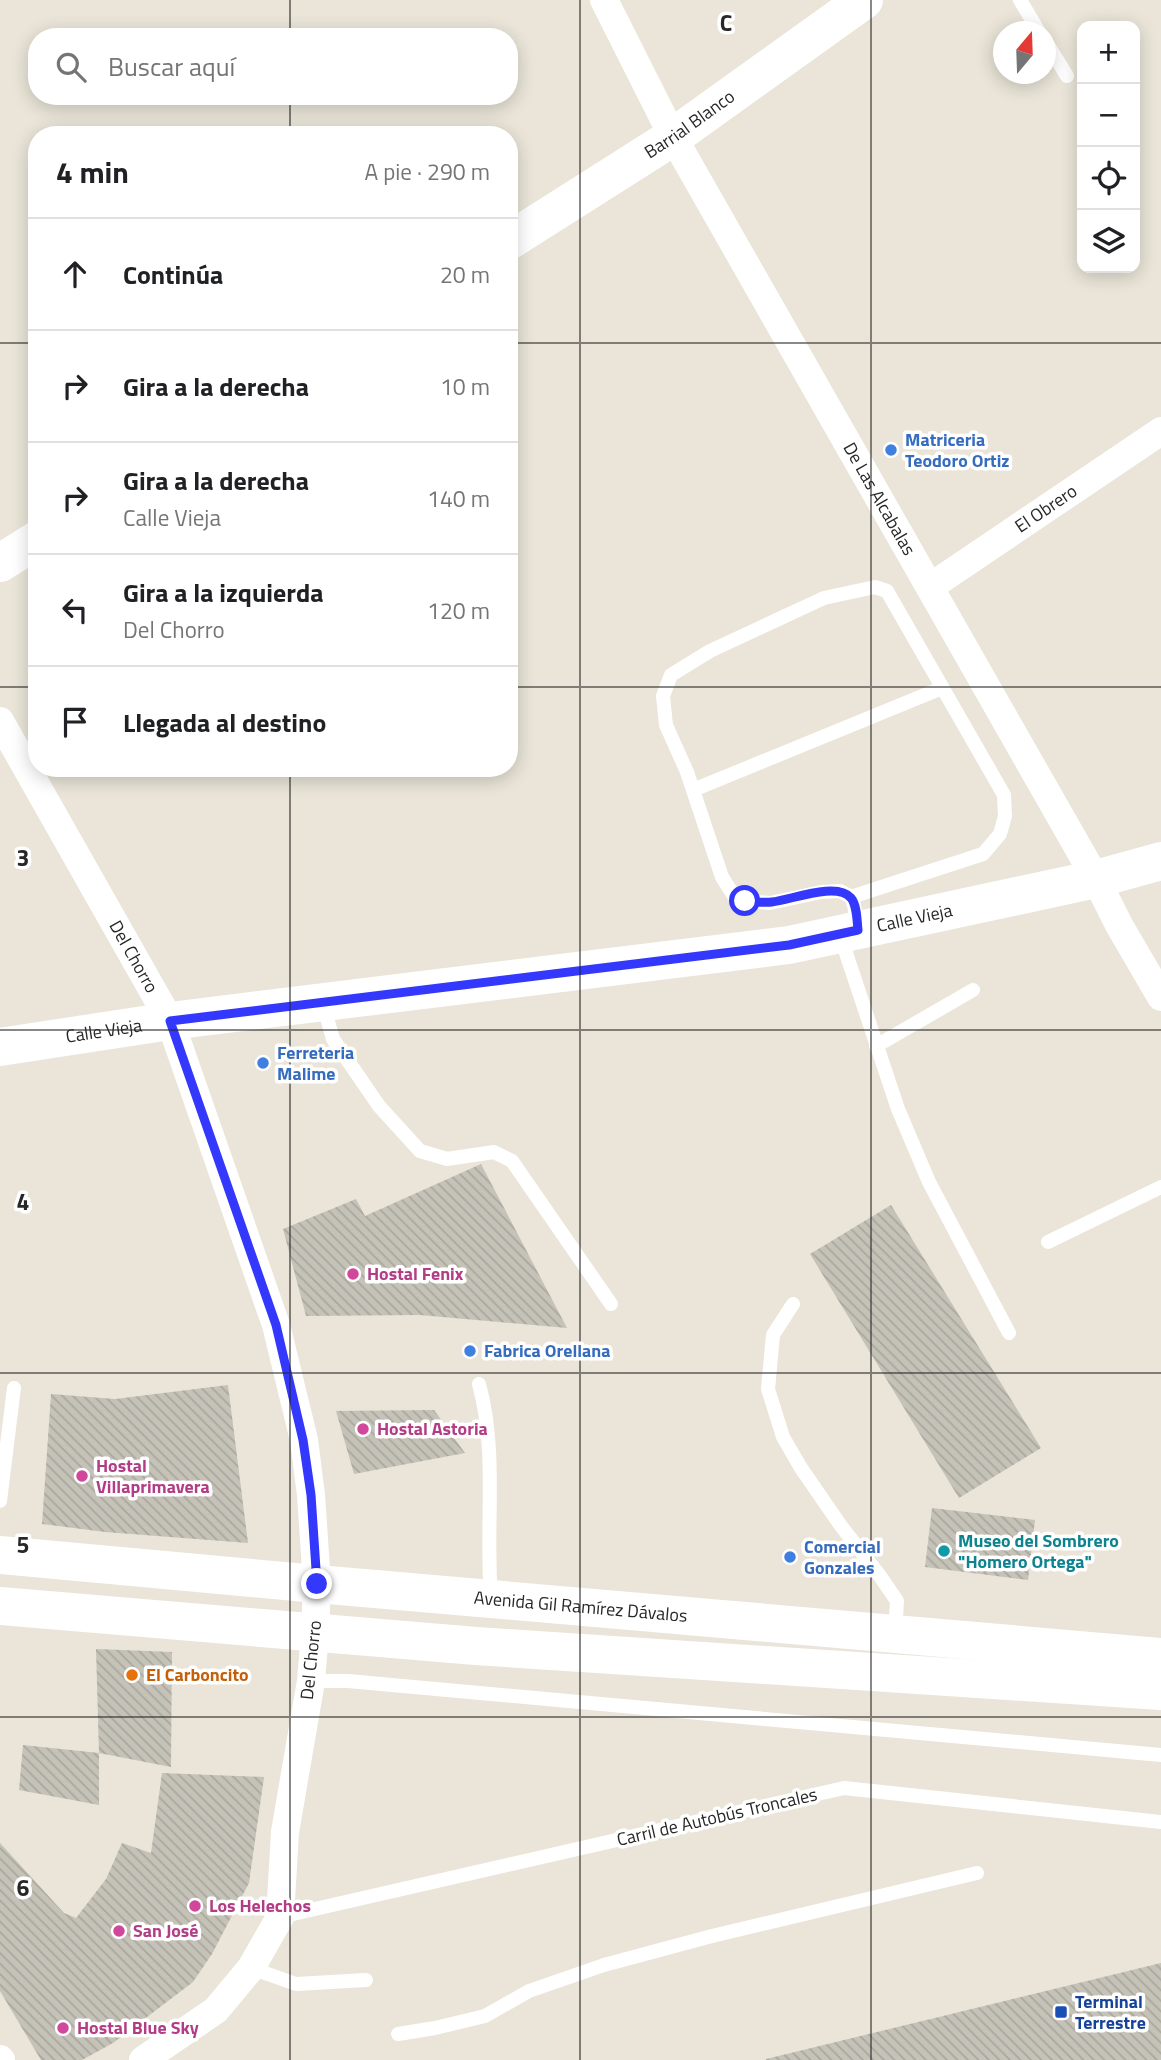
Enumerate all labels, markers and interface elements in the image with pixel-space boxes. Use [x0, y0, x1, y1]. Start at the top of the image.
text: C [720, 5, 732, 40]
north arrow [993, 21, 1056, 84]
map controls [1077, 21, 1140, 273]
button: + [1077, 21, 1140, 84]
search box [28, 28, 518, 105]
text: Buscar aquí [108, 47, 235, 86]
icon: search [52, 48, 90, 86]
street label: Barrial Blanco [639, 83, 740, 165]
button: − [1077, 84, 1140, 147]
button: locate [1077, 147, 1140, 210]
text: 4 min [56, 149, 129, 195]
text: A pie · 290 m [364, 154, 490, 189]
button: layers [1077, 210, 1140, 273]
icon: ahead [56, 255, 94, 293]
text: Continúa [123, 255, 223, 294]
text: 20 m [440, 257, 490, 292]
icon: right [56, 367, 94, 405]
text: Gira a la derecha [123, 367, 309, 406]
text: 10 m [440, 369, 490, 404]
place label: Matriceria Teodoro Ortiz [905, 426, 1009, 474]
street label: De Las Alcabalas [837, 437, 923, 560]
marker: Matriceria Teodoro Ortiz [883, 442, 899, 458]
text: Gira a la derecha [123, 461, 309, 500]
street label: El Obrero [1009, 477, 1082, 539]
icon: right [56, 479, 94, 517]
text: 140 m [427, 481, 490, 516]
text: Calle Vieja [123, 500, 221, 535]
text: Gira a la izquierda [123, 573, 324, 612]
icon: left [56, 591, 94, 629]
text: 120 m [427, 593, 490, 628]
text: Del Chorro [123, 612, 225, 647]
icon: arrive [56, 703, 94, 741]
text: Llegada al destino [123, 703, 326, 742]
text: 3 [17, 840, 29, 875]
route start [729, 885, 760, 916]
street label: Calle Vieja [874, 896, 955, 939]
street label: Del Chorro [103, 915, 165, 998]
street label: Calle Vieja [64, 1011, 144, 1050]
place label: Ferreteria Malime [277, 1039, 354, 1087]
marker: Ferreteria Malime [255, 1055, 271, 1071]
text: 4 [17, 1184, 29, 1219]
place label: Hostal Fenix [367, 1260, 464, 1287]
marker: Hostal Fenix [345, 1266, 361, 1282]
place label: Fabrica Orellana [484, 1337, 610, 1364]
marker: Fabrica Orellana [462, 1343, 478, 1359]
place label: Hostal Astoria [377, 1415, 488, 1442]
marker: Hostal Astoria [355, 1421, 371, 1437]
place label: Hostal Villaprimavera [96, 1452, 210, 1500]
marker: Hostal Villaprimavera [74, 1468, 90, 1484]
text: 5 [17, 1527, 29, 1562]
place label: Museo del Sombrero "Homero Ortega" [958, 1527, 1119, 1575]
place label: Comercial Gonzales [804, 1533, 881, 1581]
marker: Museo del Sombrero "Homero Ortega" [936, 1543, 952, 1559]
marker: Comercial Gonzales [782, 1549, 798, 1565]
route end [301, 1568, 332, 1599]
street label: Avenida Gil Ramírez Dávalos [473, 1584, 688, 1629]
street label: Del Chorro [293, 1619, 328, 1701]
place label: El Carboncito [146, 1661, 249, 1688]
marker: El Carboncito [124, 1667, 140, 1683]
street label: Carril de Autobús Troncales [614, 1780, 820, 1853]
text: 6 [17, 1870, 30, 1905]
place label: Los Helechos [209, 1892, 311, 1919]
marker: Los Helechos [187, 1898, 203, 1914]
place label: San José [133, 1917, 199, 1944]
marker: San José [111, 1923, 127, 1939]
place label: Terminal Terrestre [1075, 1988, 1146, 2036]
marker: Terminal Terrestre [1053, 2004, 1069, 2020]
place label: Hostal Blue Sky [77, 2014, 199, 2041]
marker: Hostal Blue Sky [55, 2020, 71, 2036]

